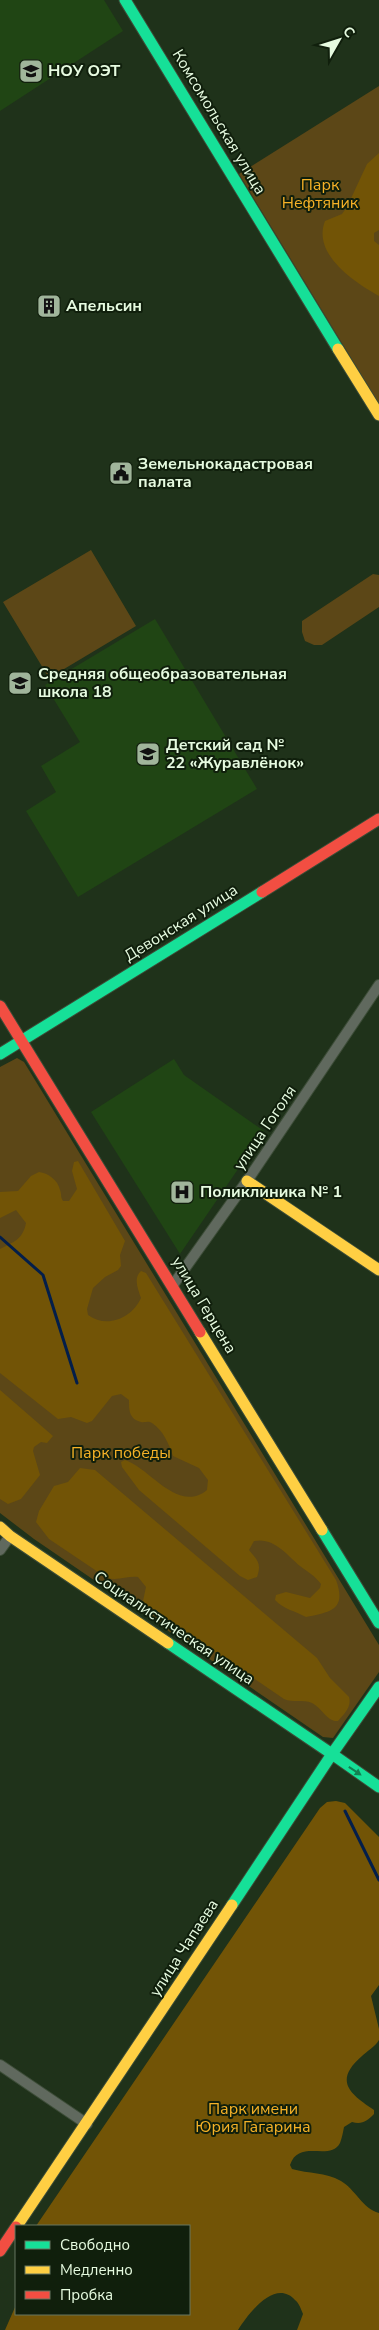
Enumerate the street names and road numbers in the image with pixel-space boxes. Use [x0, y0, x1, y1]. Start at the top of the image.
street label: Комсомольская улица [167, 45, 271, 199]
street label: Девонская улица [120, 879, 242, 967]
street label: улица Гоголя [228, 1081, 302, 1175]
street label: улица Герцена [166, 1252, 242, 1358]
street label: Социалистическая улица [89, 1566, 259, 1690]
street label: улица Чапаева [144, 1895, 224, 2001]

